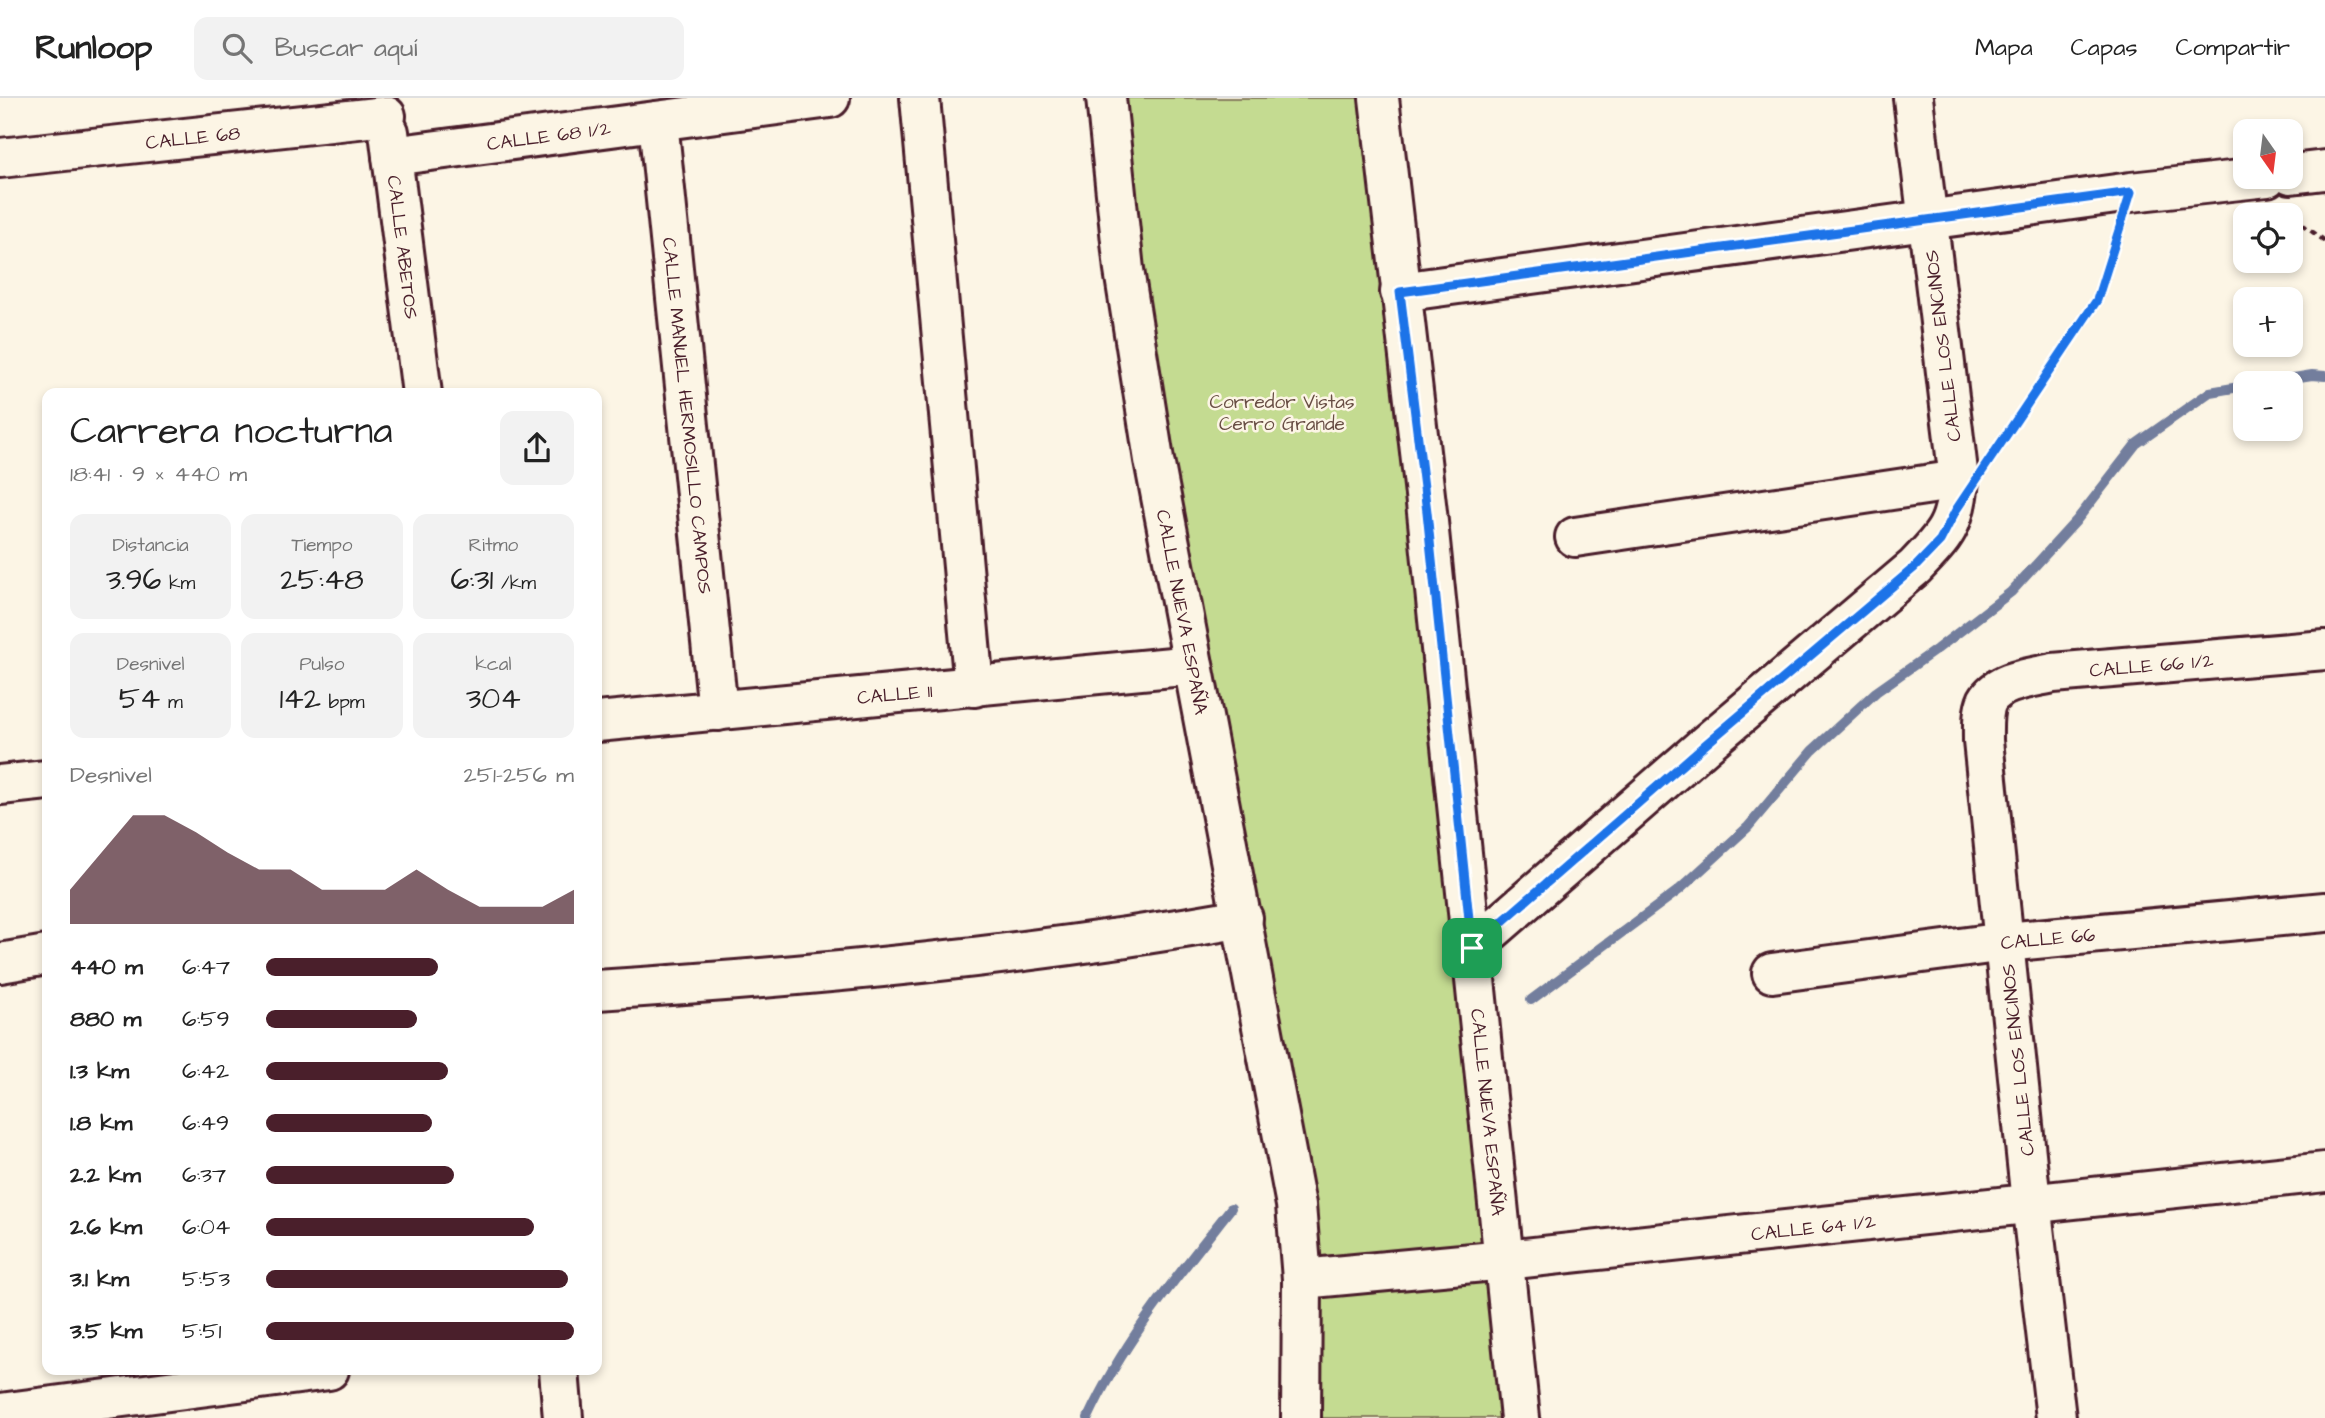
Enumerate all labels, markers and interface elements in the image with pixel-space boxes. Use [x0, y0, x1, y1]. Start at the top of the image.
search box [194, 17, 684, 80]
text: Runloop [35, 25, 152, 71]
icon: search [218, 29, 256, 67]
text: Buscar aquí [274, 30, 417, 66]
text: Mapa [1975, 31, 2033, 65]
text: Capas [2071, 31, 2137, 65]
text: Compartir [2175, 31, 2290, 65]
street label: CALLE 68 1/2 [485, 115, 612, 158]
north arrow [2233, 119, 2303, 189]
map controls [2233, 119, 2303, 441]
street label: CALLE 68 [144, 120, 242, 157]
street label: CALLE ABETOS [380, 174, 424, 321]
button: locate [2233, 203, 2303, 273]
street label: CALLE MANUEL HERMOSILLO CAMPOS [655, 236, 718, 595]
street label: CALLE LOS ENCINOS [1918, 248, 1969, 443]
button: + [2233, 287, 2303, 357]
button: − [2233, 371, 2303, 441]
park label: Corredor Vistas Cerro Grande [1209, 389, 1355, 438]
text: Carrera nocturna [70, 406, 393, 458]
button: share [500, 411, 574, 485]
text: 18:41 · 9 × 440 m [70, 458, 247, 490]
street label: CALLE NUEVA ESPAÑA [1149, 507, 1214, 717]
text: Distancia [113, 532, 189, 559]
text: Tiempo [291, 532, 353, 559]
text: Ritmo [469, 532, 518, 559]
text: 3.96 [106, 559, 161, 601]
text: 25:48 [280, 559, 364, 601]
text: 6:31 [451, 559, 493, 601]
text: km [161, 570, 195, 597]
text: /km [493, 570, 536, 597]
street label: CALLE 66 1/2 [2089, 647, 2215, 685]
text: Desnivel [117, 651, 184, 678]
text: Pulso [300, 651, 344, 678]
text: kcal [475, 651, 512, 678]
text: 54 [119, 678, 160, 720]
text: 142 [279, 678, 321, 720]
text: 304 [466, 678, 521, 720]
street label: CALLE 11 [856, 678, 934, 712]
text: m [160, 689, 183, 716]
text: bpm [321, 689, 365, 716]
text: Desnivel [70, 759, 152, 791]
text: 251–256 m [463, 759, 574, 791]
pin [1442, 918, 1502, 978]
street label: CALLE 66 [2000, 922, 2096, 957]
icon: arrive [1453, 929, 1491, 967]
text: 440 m [70, 951, 143, 983]
text: 6:47 [182, 951, 230, 983]
street label: CALLE LOS ENCINOS [1995, 963, 2042, 1157]
text: 880 m [70, 1003, 141, 1035]
text: 6:59 [182, 1003, 230, 1035]
street label: CALLE NUEVA ESPAÑA [1463, 1007, 1511, 1217]
text: 1.3 km [70, 1055, 129, 1087]
text: 6:42 [182, 1055, 229, 1087]
text: 1.8 km [70, 1107, 132, 1139]
text: 6:49 [182, 1107, 229, 1139]
text: 2.2 km [70, 1159, 141, 1191]
text: 6:37 [182, 1159, 226, 1191]
street label: CALLE 64 1/2 [1750, 1208, 1877, 1249]
text: 2.6 km [70, 1211, 142, 1243]
text: 6:04 [182, 1211, 230, 1243]
text: 3.1 km [70, 1263, 129, 1295]
text: 5:53 [182, 1263, 230, 1295]
text: 3.5 km [70, 1315, 142, 1347]
text: 5:51 [182, 1315, 221, 1347]

